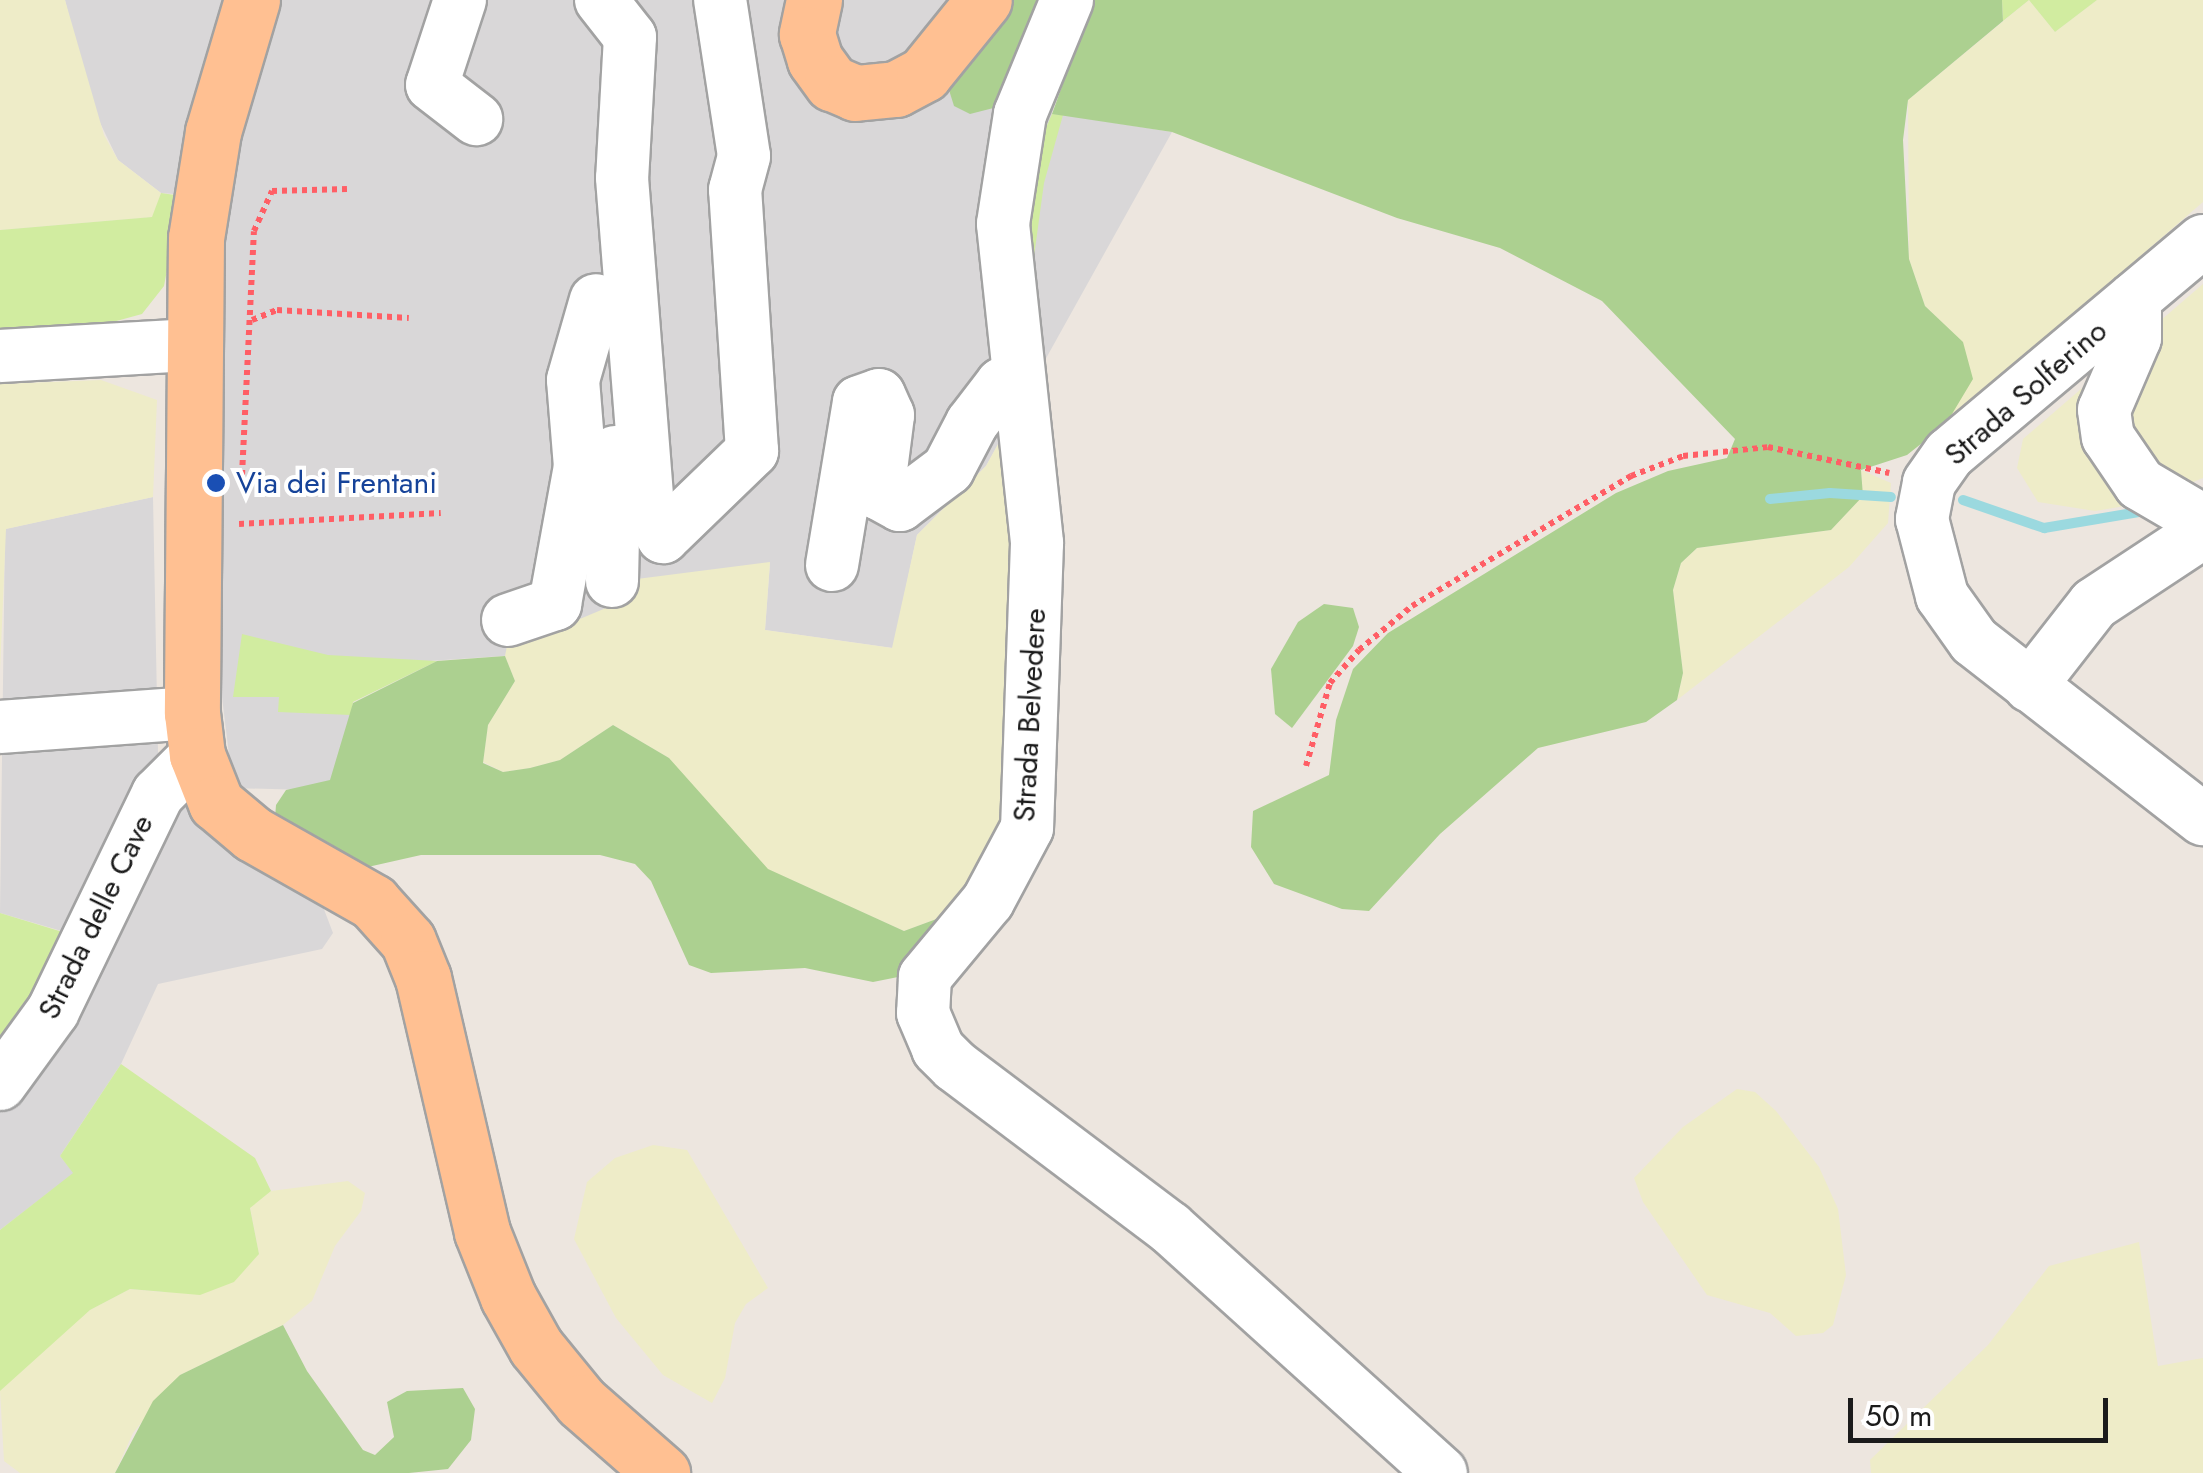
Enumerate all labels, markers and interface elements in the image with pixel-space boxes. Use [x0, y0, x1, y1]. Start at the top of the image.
street label: Strada Solferino [1938, 313, 2114, 473]
place label: Via dei Frentani [236, 465, 437, 501]
marker: Via dei Frentani [205, 472, 227, 494]
street label: Strada Belvedere [1006, 607, 1054, 823]
street label: Strada delle Cave [31, 809, 161, 1025]
scale bar [1853, 1378, 2113, 1440]
text: 50 m [1865, 1394, 1932, 1437]

